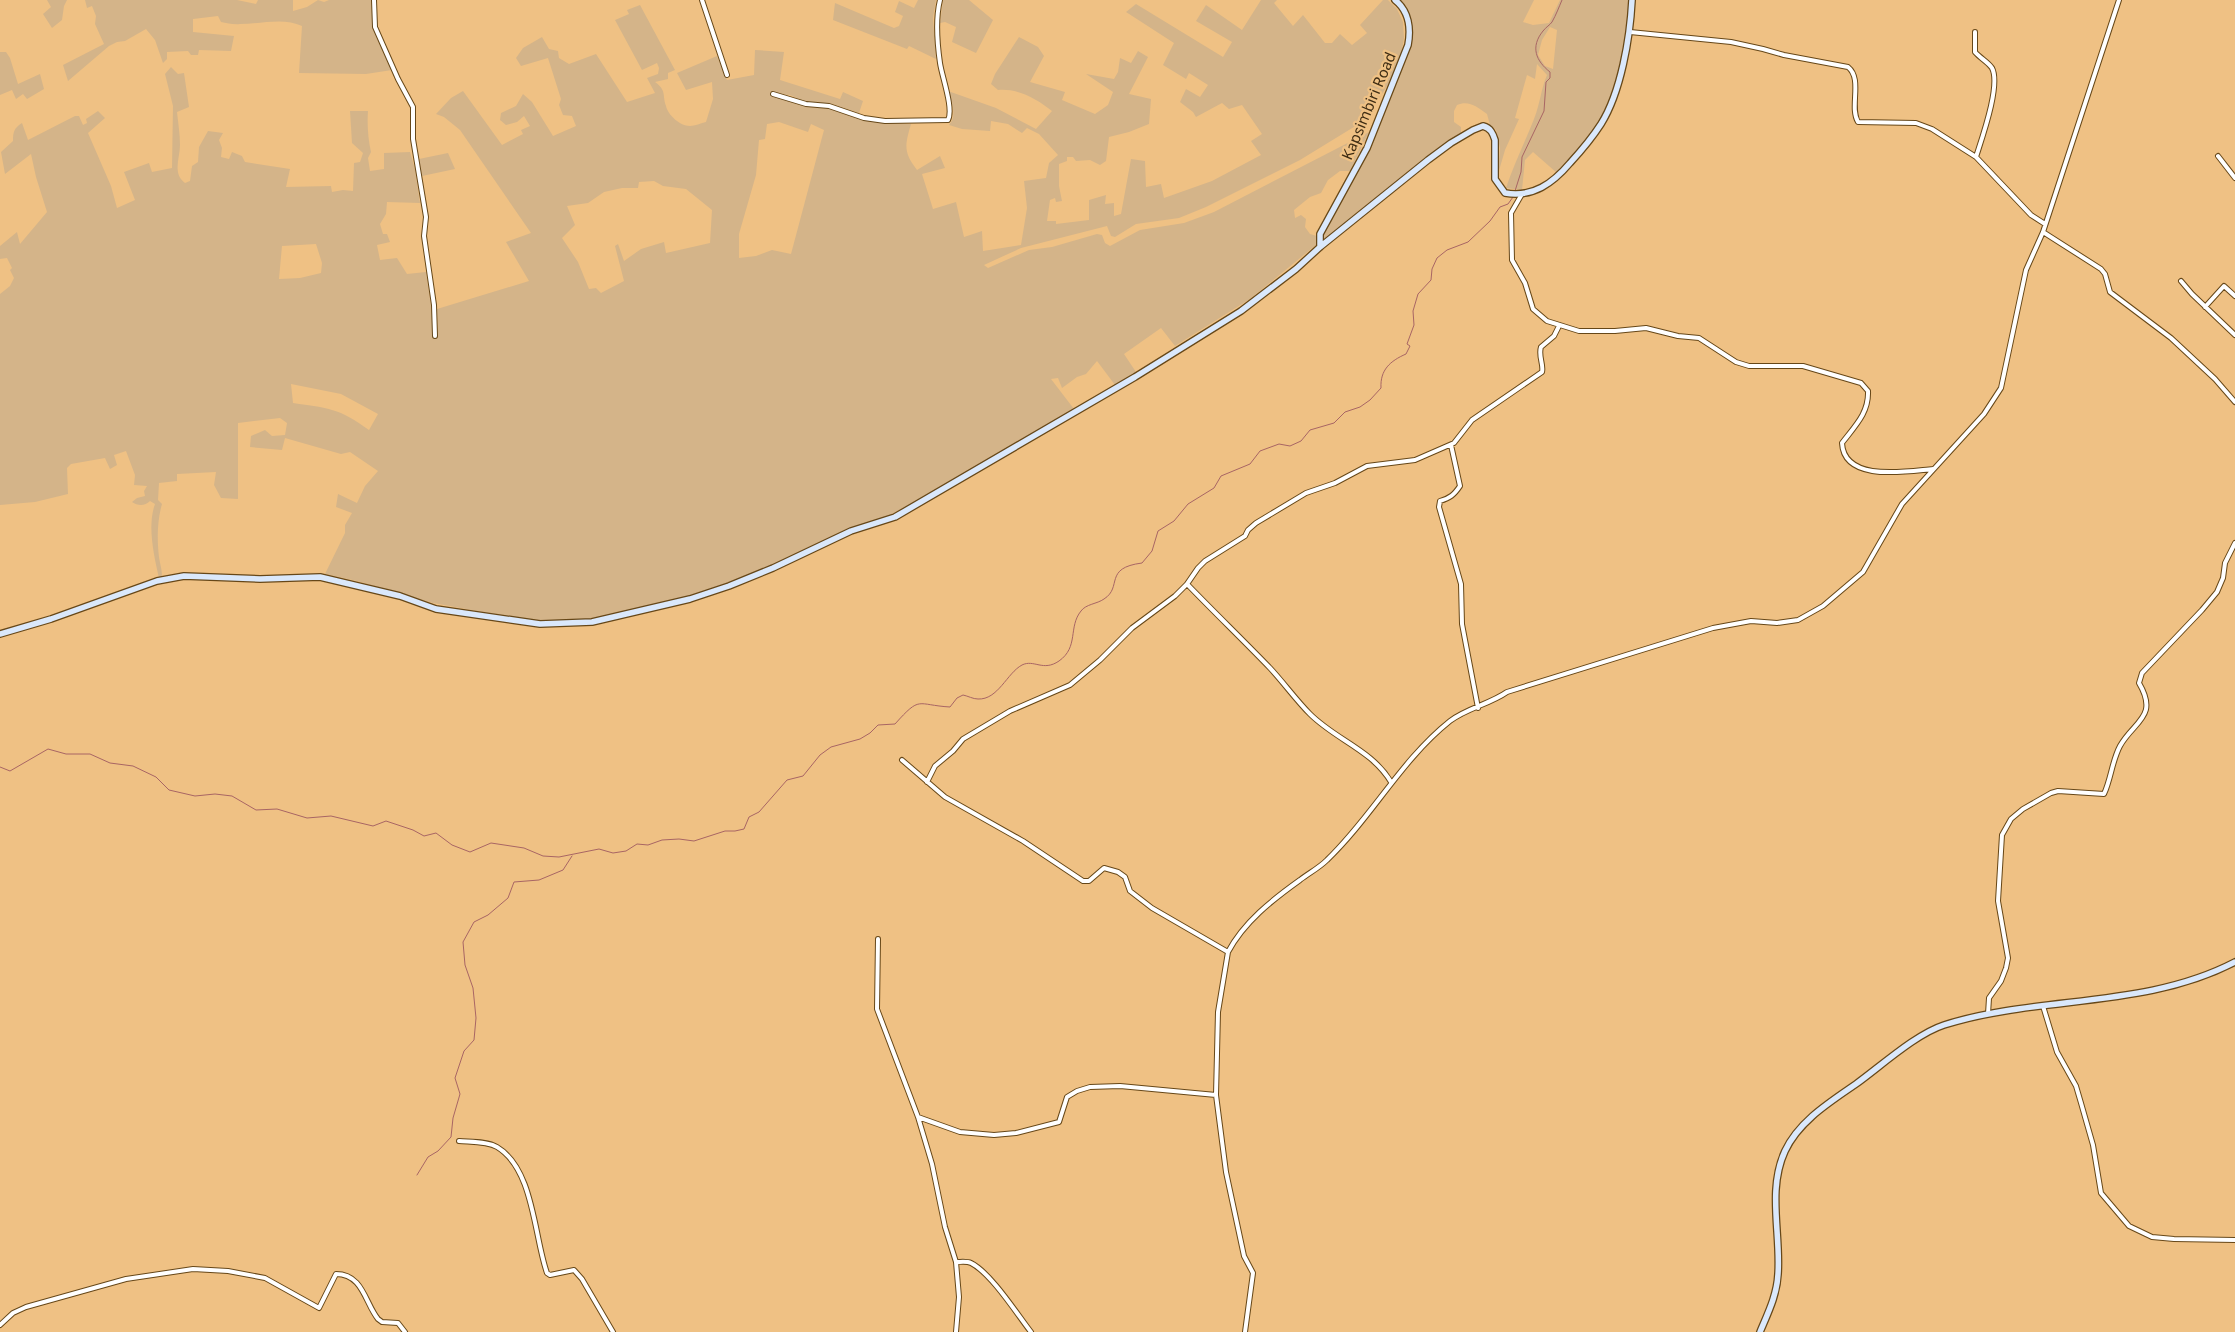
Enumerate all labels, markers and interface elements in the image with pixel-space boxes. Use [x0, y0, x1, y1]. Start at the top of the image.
street label: Kapsimbiri Road [1336, 49, 1400, 163]

